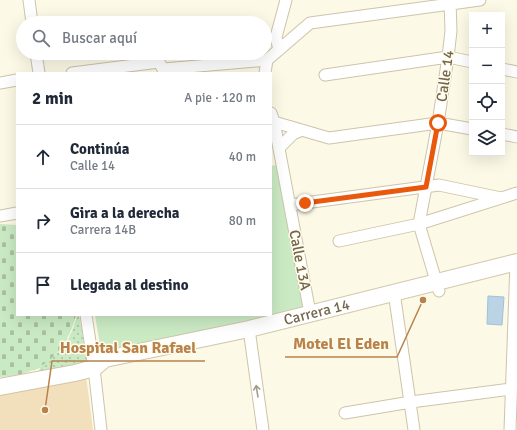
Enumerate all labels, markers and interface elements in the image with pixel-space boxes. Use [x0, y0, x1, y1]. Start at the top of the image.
map controls [469, 12, 505, 156]
button: + [469, 12, 505, 48]
search box [16, 16, 272, 60]
icon: search [30, 27, 52, 49]
text: Buscar aquí [62, 29, 137, 47]
button: − [469, 48, 505, 84]
street label: Calle 14 [432, 49, 458, 103]
button: locate [469, 84, 505, 120]
text: 2 min [32, 88, 73, 109]
text: A pie · 120 m [184, 90, 256, 106]
route start [429, 114, 447, 132]
button: layers [469, 120, 505, 156]
text: Continúa [70, 140, 129, 158]
icon: ahead [32, 146, 54, 168]
text: 40 m [229, 149, 256, 165]
text: Calle 14 [70, 158, 115, 174]
route end [296, 194, 314, 212]
text: Gira a la derecha [70, 204, 180, 222]
icon: right [32, 210, 54, 232]
text: 80 m [229, 213, 256, 229]
text: Carrera 14B [70, 222, 136, 238]
street label: Calle 13A [285, 228, 315, 292]
icon: arrive [32, 274, 54, 296]
text: Llegada al destino [70, 276, 189, 294]
street label: Carrera 14 [282, 295, 352, 329]
callout: Motel El Eden [285, 329, 397, 357]
callout: Hospital San Rafael [52, 333, 205, 361]
text: Motel El Eden [293, 334, 389, 354]
text: Hospital San Rafael [60, 338, 196, 358]
one-way arrow [253, 385, 261, 398]

